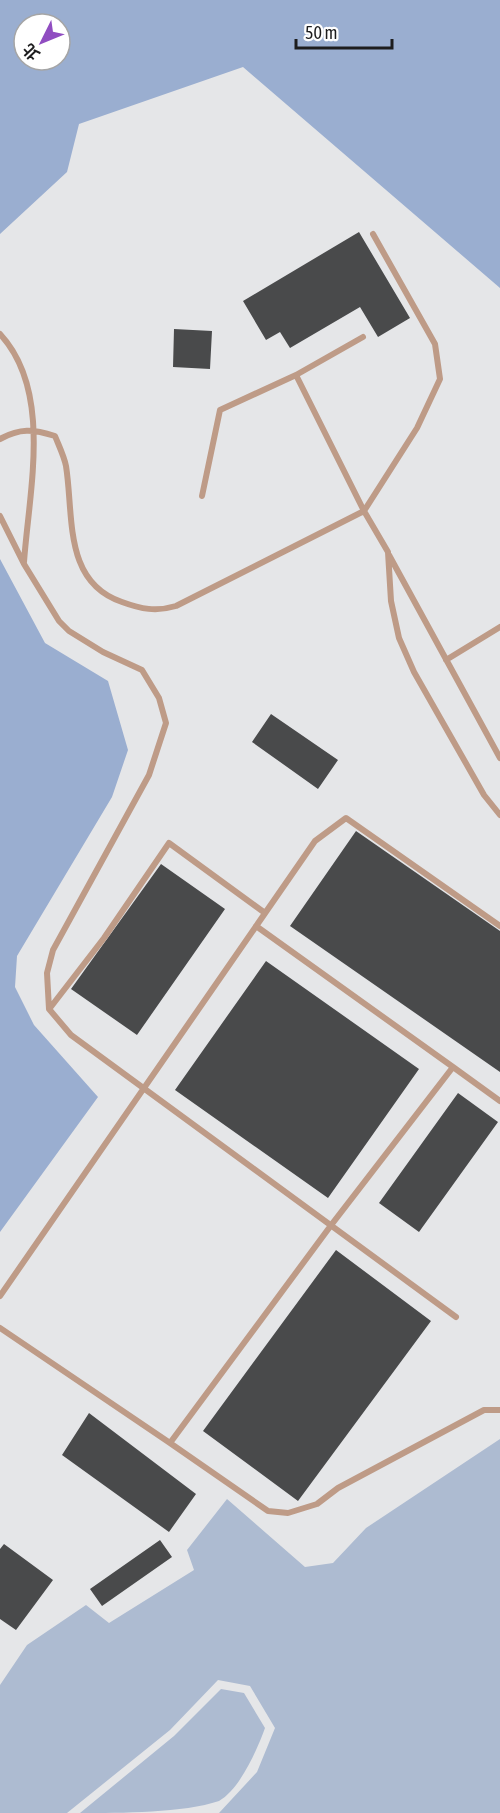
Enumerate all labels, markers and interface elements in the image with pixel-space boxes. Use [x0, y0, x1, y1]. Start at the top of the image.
north arrow [12, 12, 72, 72]
scale bar [296, 12, 392, 50]
text: 50 m [305, 22, 337, 43]
text: 北 [19, 40, 43, 64]

